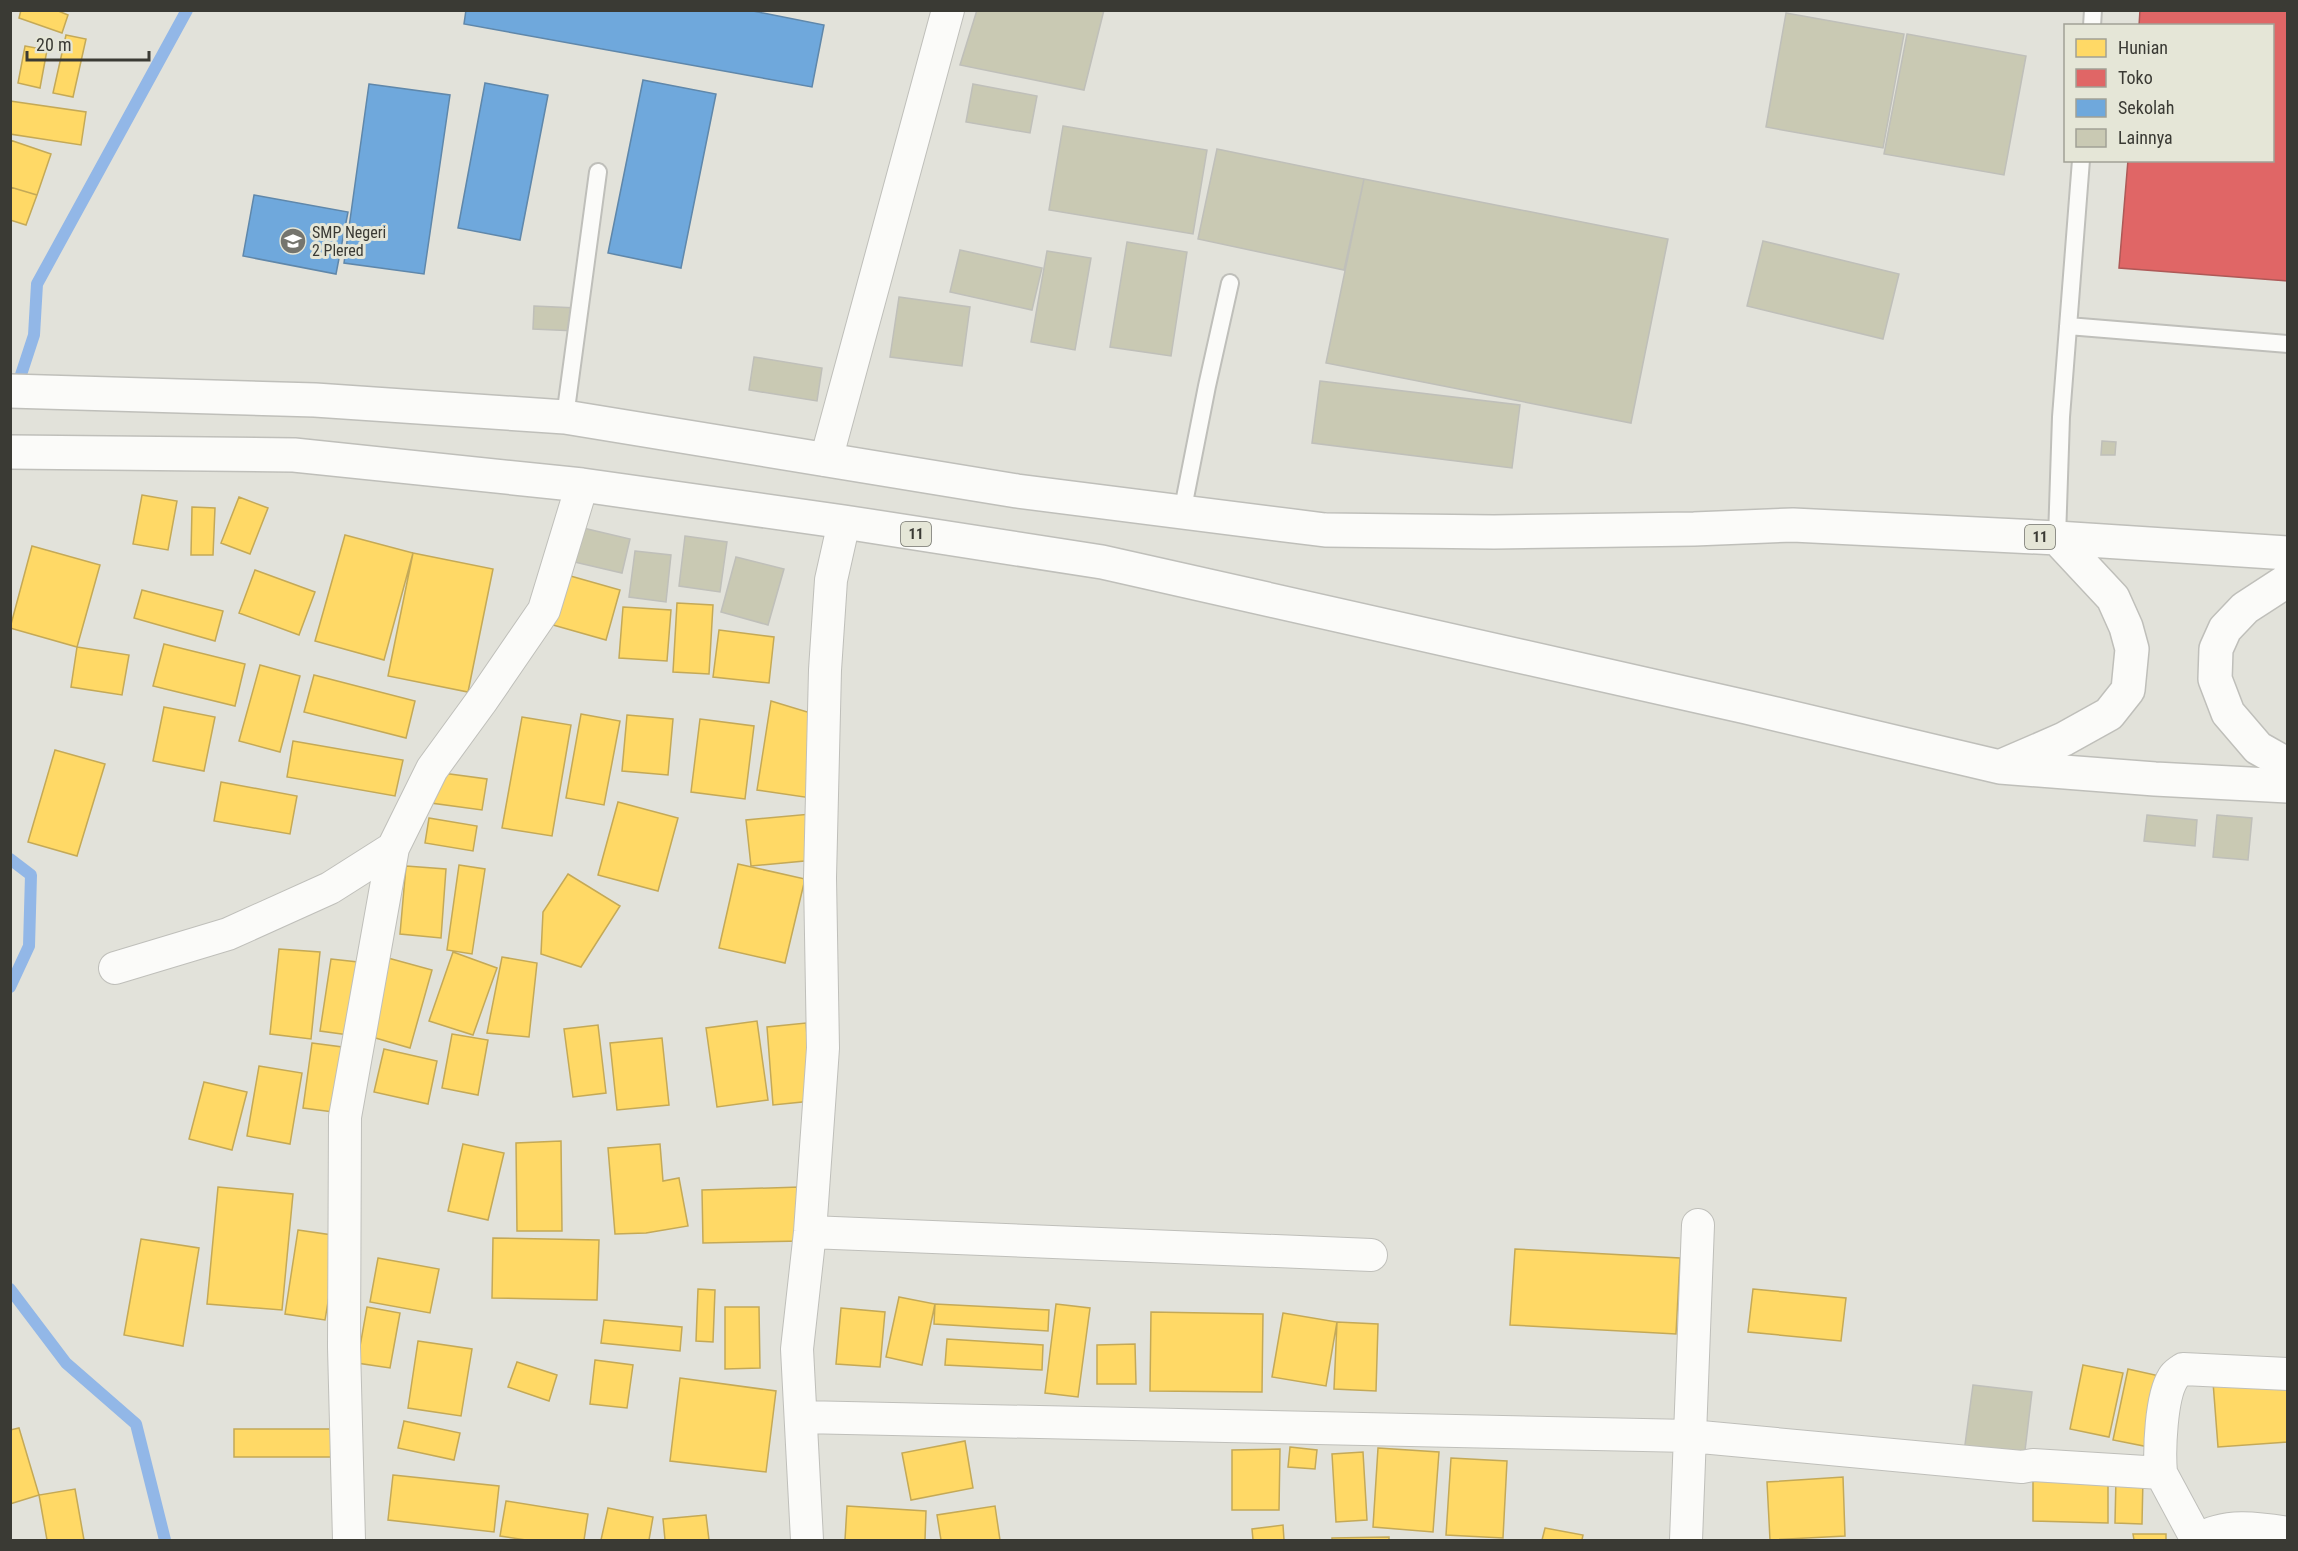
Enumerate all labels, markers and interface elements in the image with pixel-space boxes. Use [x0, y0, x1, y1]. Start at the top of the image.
scale bar [27, 24, 148, 62]
legend [2064, 24, 2274, 162]
text: 20 m [36, 34, 71, 55]
text: Hunian [2118, 37, 2168, 58]
text: Toko [2118, 67, 2153, 88]
text: Sekolah [2118, 97, 2174, 118]
text: Lainnya [2118, 127, 2173, 148]
place label: SMP Negeri 2 Plered [312, 223, 386, 260]
school or university icon: SMP Negeri 2 Plered [278, 226, 308, 256]
road number: 11 [901, 522, 931, 546]
road number: 11 [2025, 525, 2055, 549]

